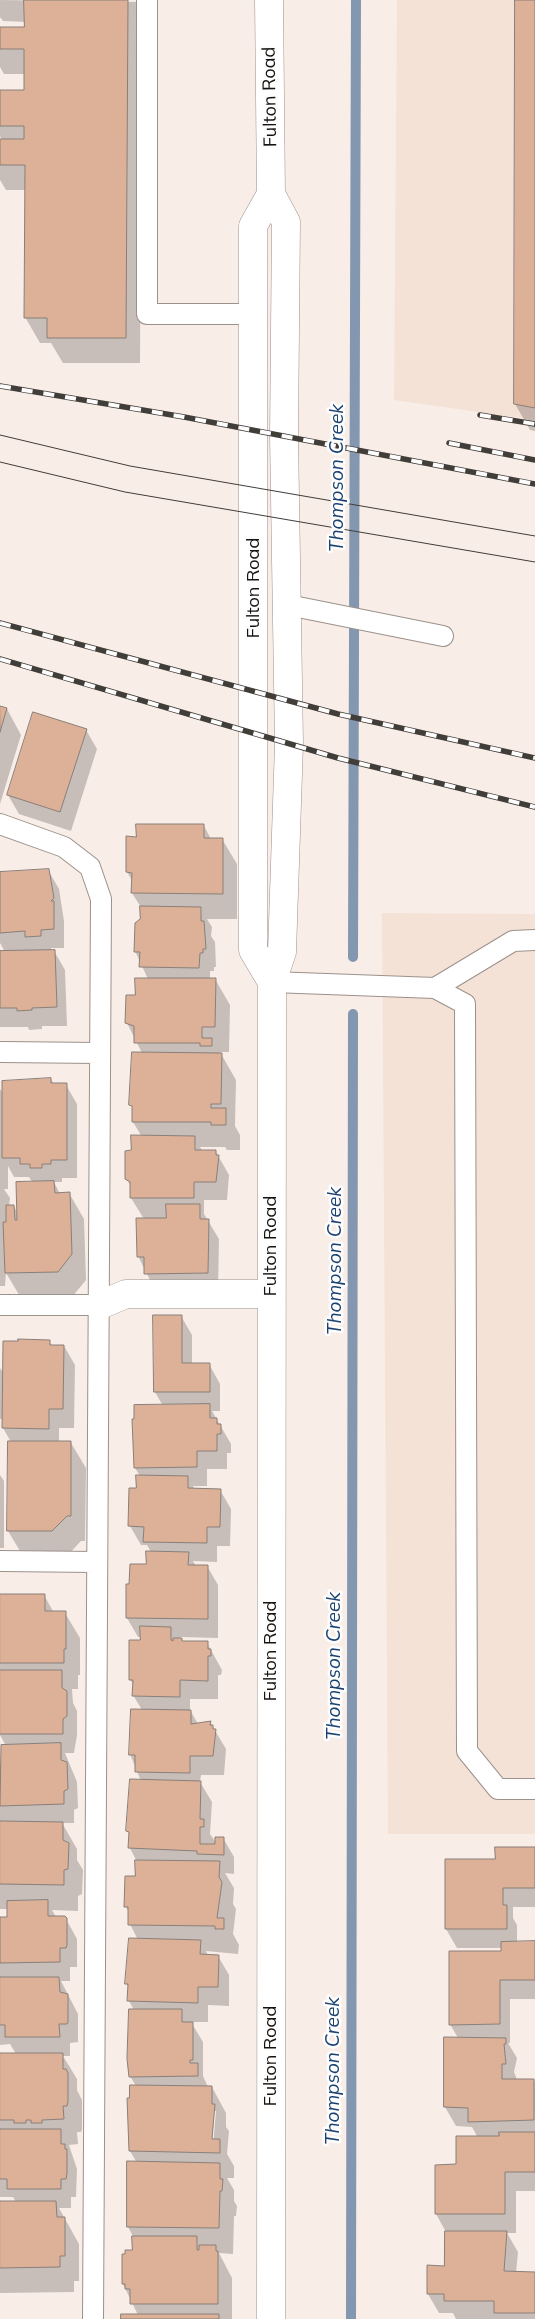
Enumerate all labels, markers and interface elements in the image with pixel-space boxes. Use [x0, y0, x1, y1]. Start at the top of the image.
street label: Fulton Road [258, 47, 282, 147]
water label: Thompson Creek [326, 404, 348, 552]
street label: Fulton Road [243, 538, 265, 638]
water label: Thompson Creek [324, 1187, 346, 1335]
street label: Fulton Road [260, 1196, 282, 1296]
water label: Thompson Creek [323, 1592, 345, 1740]
street label: Fulton Road [260, 1601, 282, 1701]
water label: Thompson Creek [322, 1997, 344, 2145]
street label: Fulton Road [260, 2006, 282, 2106]

